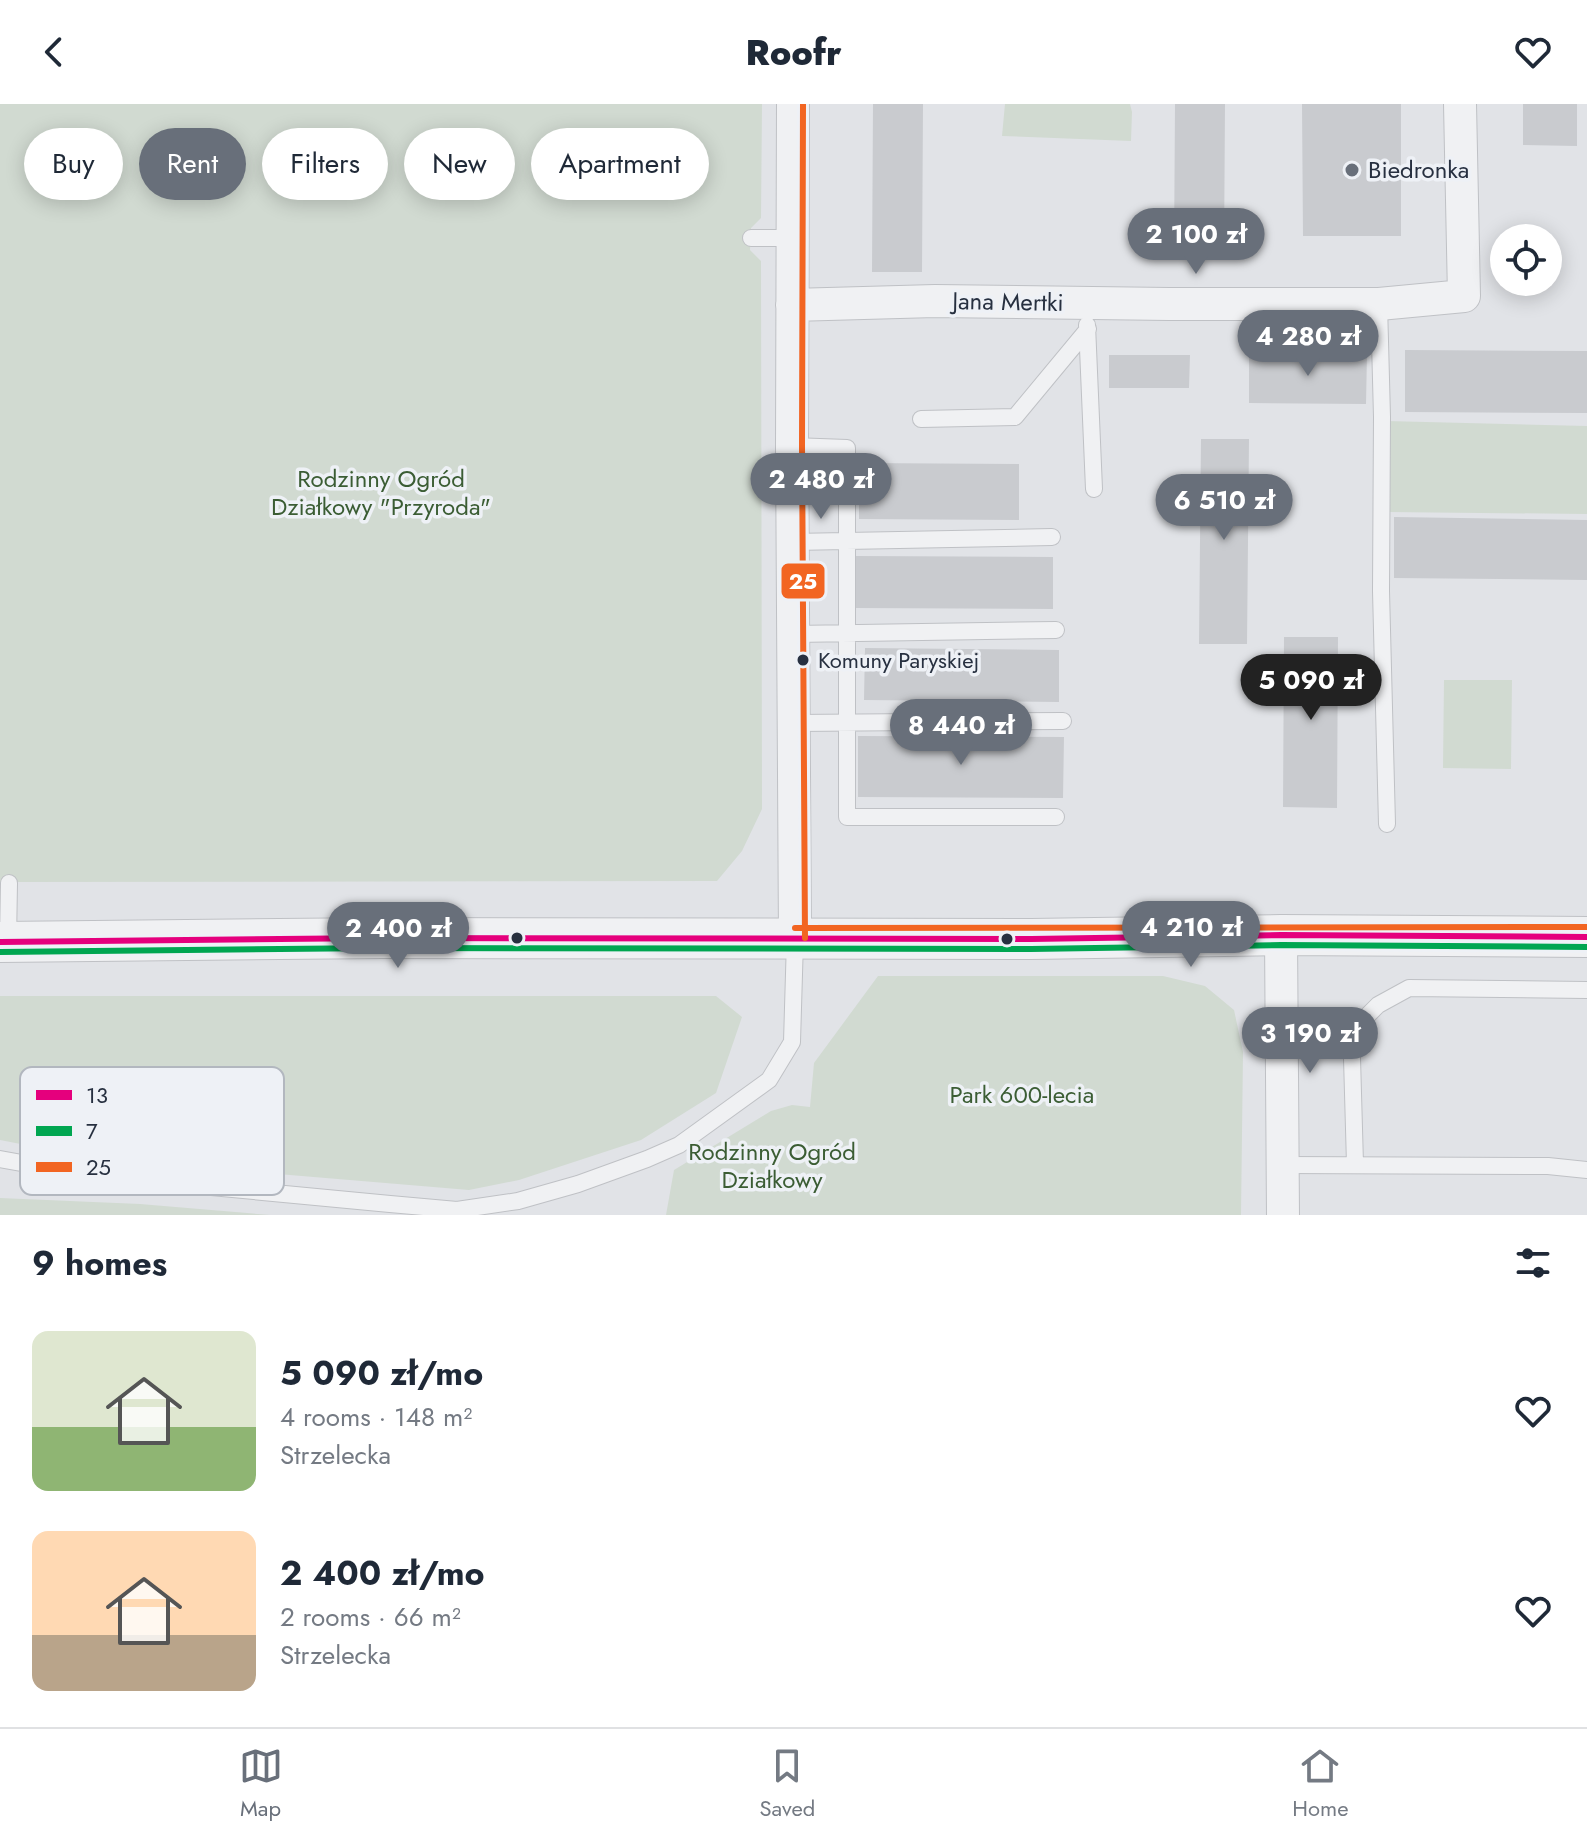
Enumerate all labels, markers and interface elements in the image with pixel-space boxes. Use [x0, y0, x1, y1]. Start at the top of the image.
text: Roofr [745, 26, 842, 78]
icon: back [32, 30, 76, 74]
icon: heart [1511, 30, 1555, 74]
chip: Buy [24, 128, 123, 200]
chip: Rent [139, 128, 246, 200]
chip: Filters [262, 128, 388, 200]
chip: New [404, 128, 515, 200]
chip: Apartment [531, 128, 709, 200]
place label: Biedronka [1368, 152, 1469, 187]
marker: Biedronka [1343, 161, 1361, 179]
pin: 2 100 zł [1113, 208, 1279, 276]
text: 2 100 zł [1146, 215, 1246, 253]
map controls [1490, 224, 1562, 296]
button: locate [1490, 224, 1562, 296]
street label: Jana Mertki [949, 283, 1064, 320]
pin: 4 280 zł [1225, 310, 1391, 378]
text: 4 280 zł [1256, 317, 1360, 355]
pin: 2 480 zł [738, 453, 904, 521]
text: 2 480 zł [769, 460, 873, 498]
park label: Rodzinny Ogród Działkowy "Przyroda" [271, 461, 491, 524]
pin: 6 510 zł [1141, 474, 1307, 542]
text: 6 510 zł [1174, 481, 1274, 519]
line badge: 25 [780, 562, 826, 600]
text: 25 [789, 565, 817, 597]
place label: Komuny Paryskiej [818, 644, 979, 676]
marker: Komuny Paryskiej [795, 652, 811, 668]
pin: 5 090 zł [1228, 654, 1394, 722]
text: 5 090 zł [1259, 661, 1363, 699]
pin: 8 440 zł [878, 699, 1044, 767]
text: 8 440 zł [908, 706, 1014, 744]
pin: 4 210 zł [1108, 901, 1274, 969]
pin: 2 400 zł [315, 902, 481, 970]
text: 4 210 zł [1140, 908, 1242, 946]
text: 2 400 zł [345, 909, 451, 947]
unlabelled marker [509, 930, 525, 946]
unlabelled marker [999, 931, 1015, 947]
pin: 3 190 zł [1227, 1007, 1393, 1075]
text: 3 190 zł [1260, 1014, 1360, 1052]
legend [20, 1067, 284, 1195]
park label: Park 600-lecia [950, 1077, 1094, 1112]
text: 13 [86, 1079, 108, 1111]
text: 7 [86, 1115, 98, 1147]
park label: Rodzinny Ogród Działkowy [688, 1134, 856, 1197]
text: 25 [86, 1151, 111, 1183]
text: 9 homes [32, 1239, 167, 1288]
icon: filters [1511, 1241, 1555, 1285]
text: 5 090 zł/mo [280, 1349, 483, 1398]
icon: home [96, 1363, 192, 1459]
icon: heart [1511, 1389, 1555, 1433]
text: 4 rooms · 148 m² [280, 1398, 472, 1436]
text: Strzelecka [280, 1436, 391, 1474]
text: 2 400 zł/mo [280, 1549, 485, 1598]
icon: home [96, 1563, 192, 1659]
icon: heart [1511, 1589, 1555, 1633]
text: 2 rooms · 66 m² [280, 1598, 461, 1636]
text: Strzelecka [280, 1636, 391, 1674]
tab: Map [239, 1744, 283, 1824]
tab: Saved [760, 1744, 815, 1824]
tab: Home [1292, 1744, 1348, 1824]

